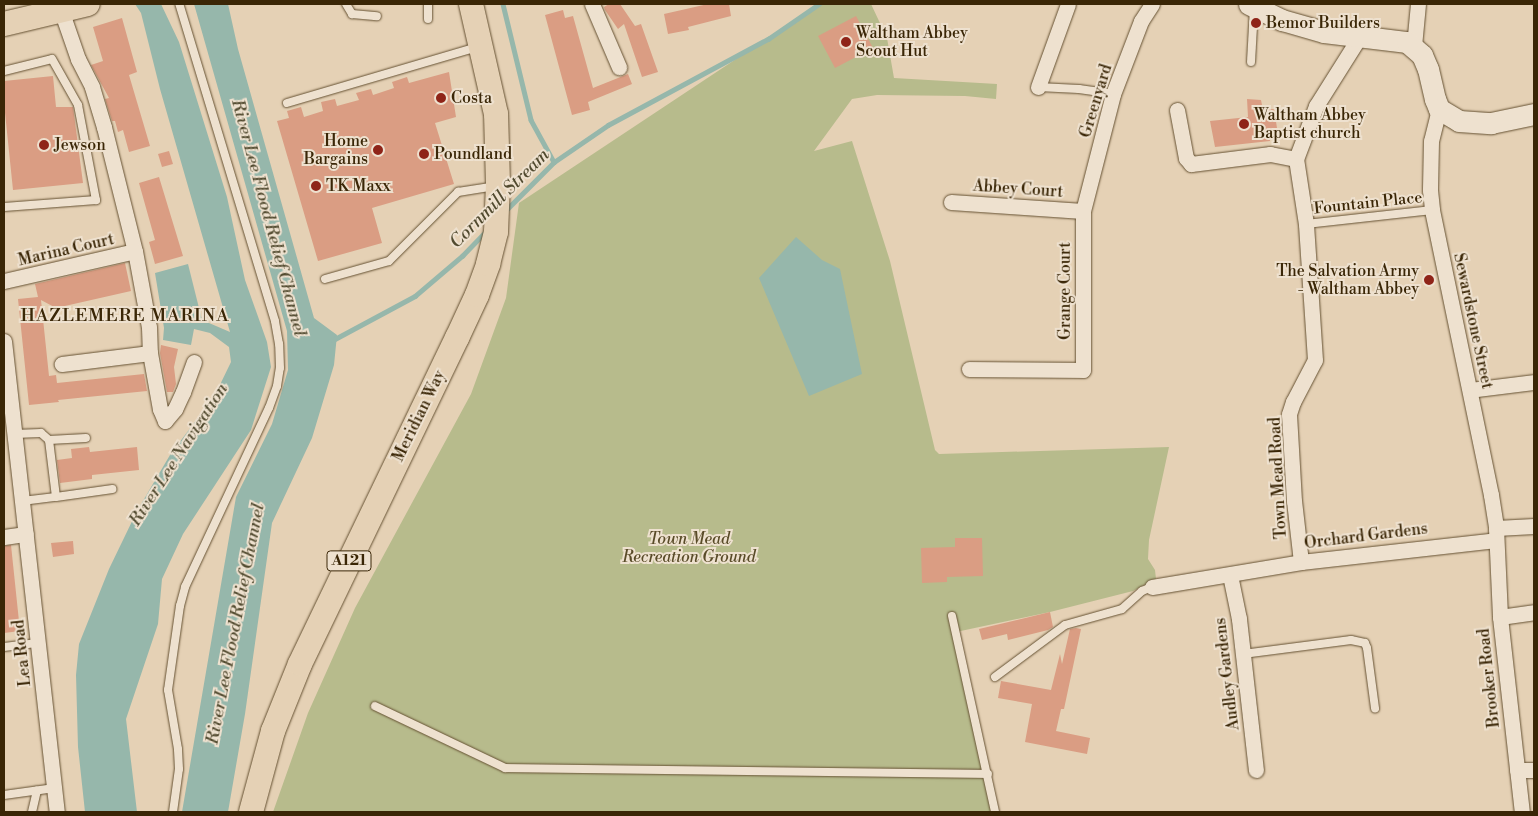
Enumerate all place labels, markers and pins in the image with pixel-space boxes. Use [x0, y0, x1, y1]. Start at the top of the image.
place label: Bemor Builders [1266, 13, 1380, 33]
marker: Bemor Builders [1250, 17, 1262, 29]
place label: Waltham Abbey Scout Hut [856, 23, 968, 61]
marker: Waltham Abbey Scout Hut [840, 36, 852, 48]
place label: Costa [451, 88, 492, 108]
marker: Costa [435, 92, 447, 104]
place label: Waltham Abbey Baptist church [1254, 105, 1366, 143]
marker: Waltham Abbey Baptist church [1238, 118, 1250, 130]
place label: Home Bargains [304, 131, 368, 169]
place label: Jewson [54, 135, 106, 155]
marker: Jewson [38, 139, 50, 151]
marker: Home Bargains [372, 144, 384, 156]
place label: Poundland [434, 144, 512, 164]
marker: Poundland [418, 148, 430, 160]
place label: TK Maxx [326, 176, 391, 196]
marker: TK Maxx [310, 180, 322, 192]
place label: The Salvation Army - Waltham Abbey [1276, 261, 1419, 299]
marker: The Salvation Army - Waltham Abbey [1423, 274, 1435, 286]

